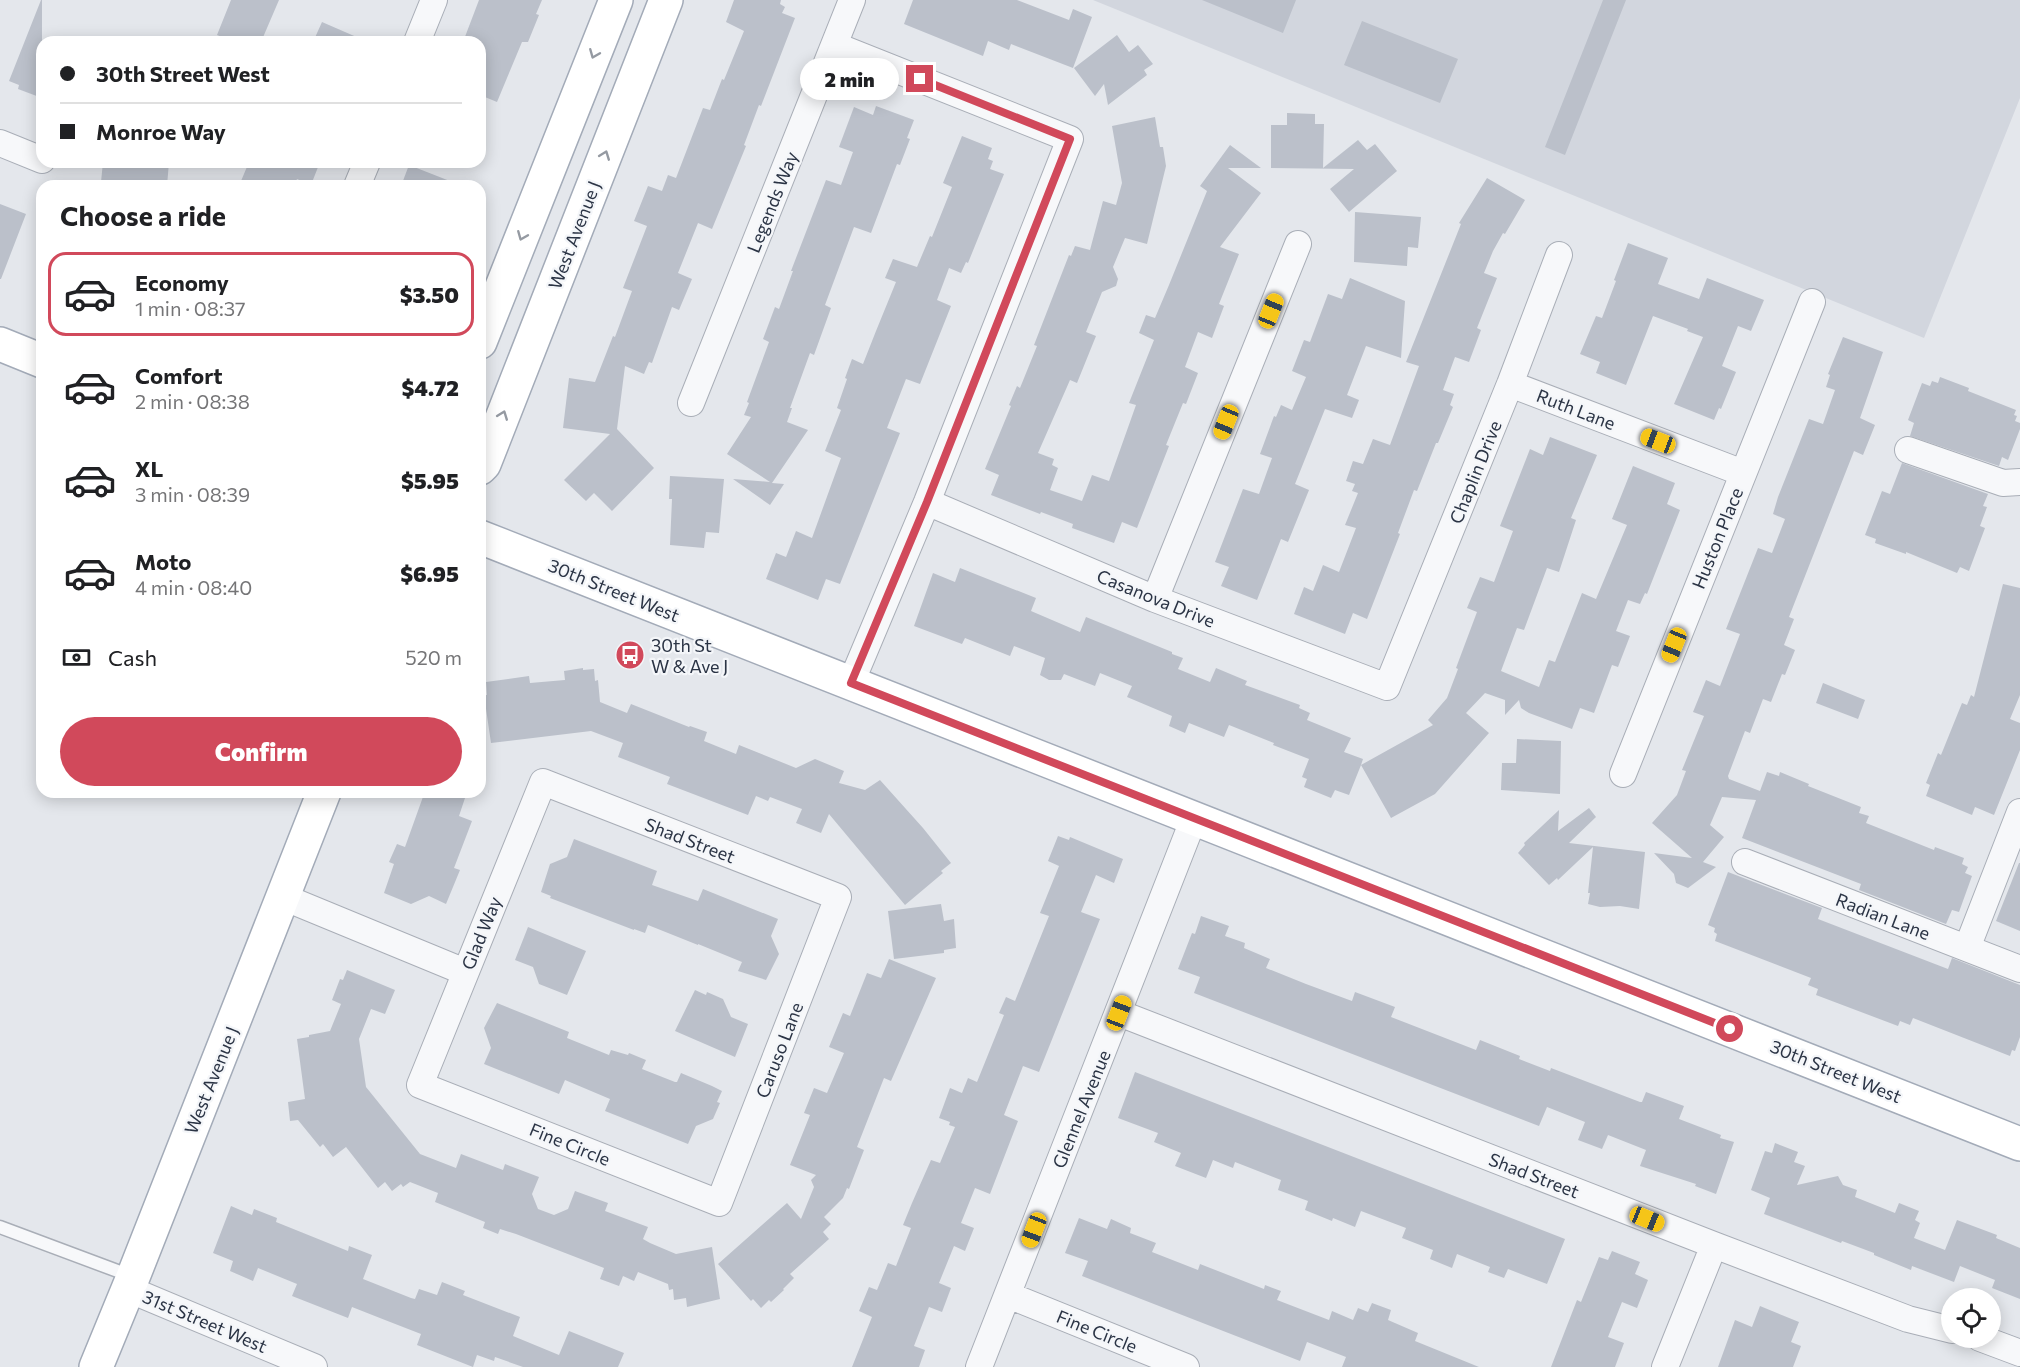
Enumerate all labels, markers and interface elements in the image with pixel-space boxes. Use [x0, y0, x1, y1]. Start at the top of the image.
one-way arrow [589, 49, 602, 59]
callout: 2 min [800, 58, 899, 100]
text: 30th Street West [96, 60, 270, 87]
route end [906, 65, 933, 92]
text: 2 min [824, 67, 875, 91]
text: Monroe Way [96, 118, 226, 145]
street label: Legends Way [742, 148, 802, 256]
one-way arrow [598, 151, 610, 162]
street label: West Avenue J [543, 178, 605, 292]
text: Choose a ride [60, 199, 226, 232]
one-way arrow [517, 229, 529, 240]
icon: car [63, 267, 117, 321]
text: Economy [135, 269, 229, 296]
text: $3.50 [400, 281, 459, 308]
car [1256, 291, 1286, 331]
text: 1 min · 08:37 [135, 296, 246, 320]
icon: car [63, 360, 117, 414]
text: Comfort [135, 362, 223, 389]
text: $4.72 [402, 374, 459, 401]
street label: Ruth Lane [1533, 384, 1619, 434]
text: 2 min · 08:38 [135, 389, 250, 413]
car [1211, 402, 1241, 442]
one-way arrow [496, 410, 508, 421]
street label: Chaplin Drive [1444, 417, 1506, 527]
car [1638, 426, 1678, 456]
icon: car [63, 453, 117, 507]
text: XL [135, 455, 163, 482]
text: $5.95 [401, 467, 459, 494]
text: 3 min · 08:39 [135, 482, 250, 506]
street label: Huston Place [1687, 484, 1747, 592]
icon: car [63, 546, 117, 600]
text: Moto [135, 548, 191, 575]
street label: 30th Street West [545, 554, 683, 626]
text: $6.95 [400, 560, 459, 587]
street label: Casanova Drive [1094, 564, 1218, 632]
text: 4 min · 08:40 [135, 575, 252, 599]
car [1659, 625, 1689, 665]
place label: 30th St W & Ave J [651, 634, 728, 677]
bus stop icon: 30th St W & Ave J [614, 639, 646, 671]
icon: cash [60, 641, 93, 674]
text: Cash [108, 644, 157, 671]
text: 520 m [405, 645, 462, 669]
button: Confirm [60, 717, 462, 786]
street label: Shad Street [642, 813, 738, 867]
street label: Radian Lane [1833, 888, 1933, 944]
street label: Glad Way [456, 893, 506, 973]
car [1104, 993, 1134, 1033]
street label: Caruso Lane [751, 999, 807, 1101]
route start [1716, 1015, 1743, 1042]
street label: West Avenue J [179, 1023, 243, 1137]
street label: 30th Street West [1767, 1035, 1905, 1107]
street label: Glennel Avenue [1047, 1047, 1115, 1171]
street label: Fine Circle [526, 1118, 614, 1170]
street label: Shad Street [1486, 1148, 1582, 1202]
car [1627, 1204, 1667, 1234]
car [1019, 1210, 1049, 1250]
street label: 31st Street West [139, 1285, 271, 1357]
map controls [1941, 1288, 2001, 1348]
button: locate [1941, 1288, 2001, 1348]
street label: Fine Circle [1053, 1305, 1141, 1357]

